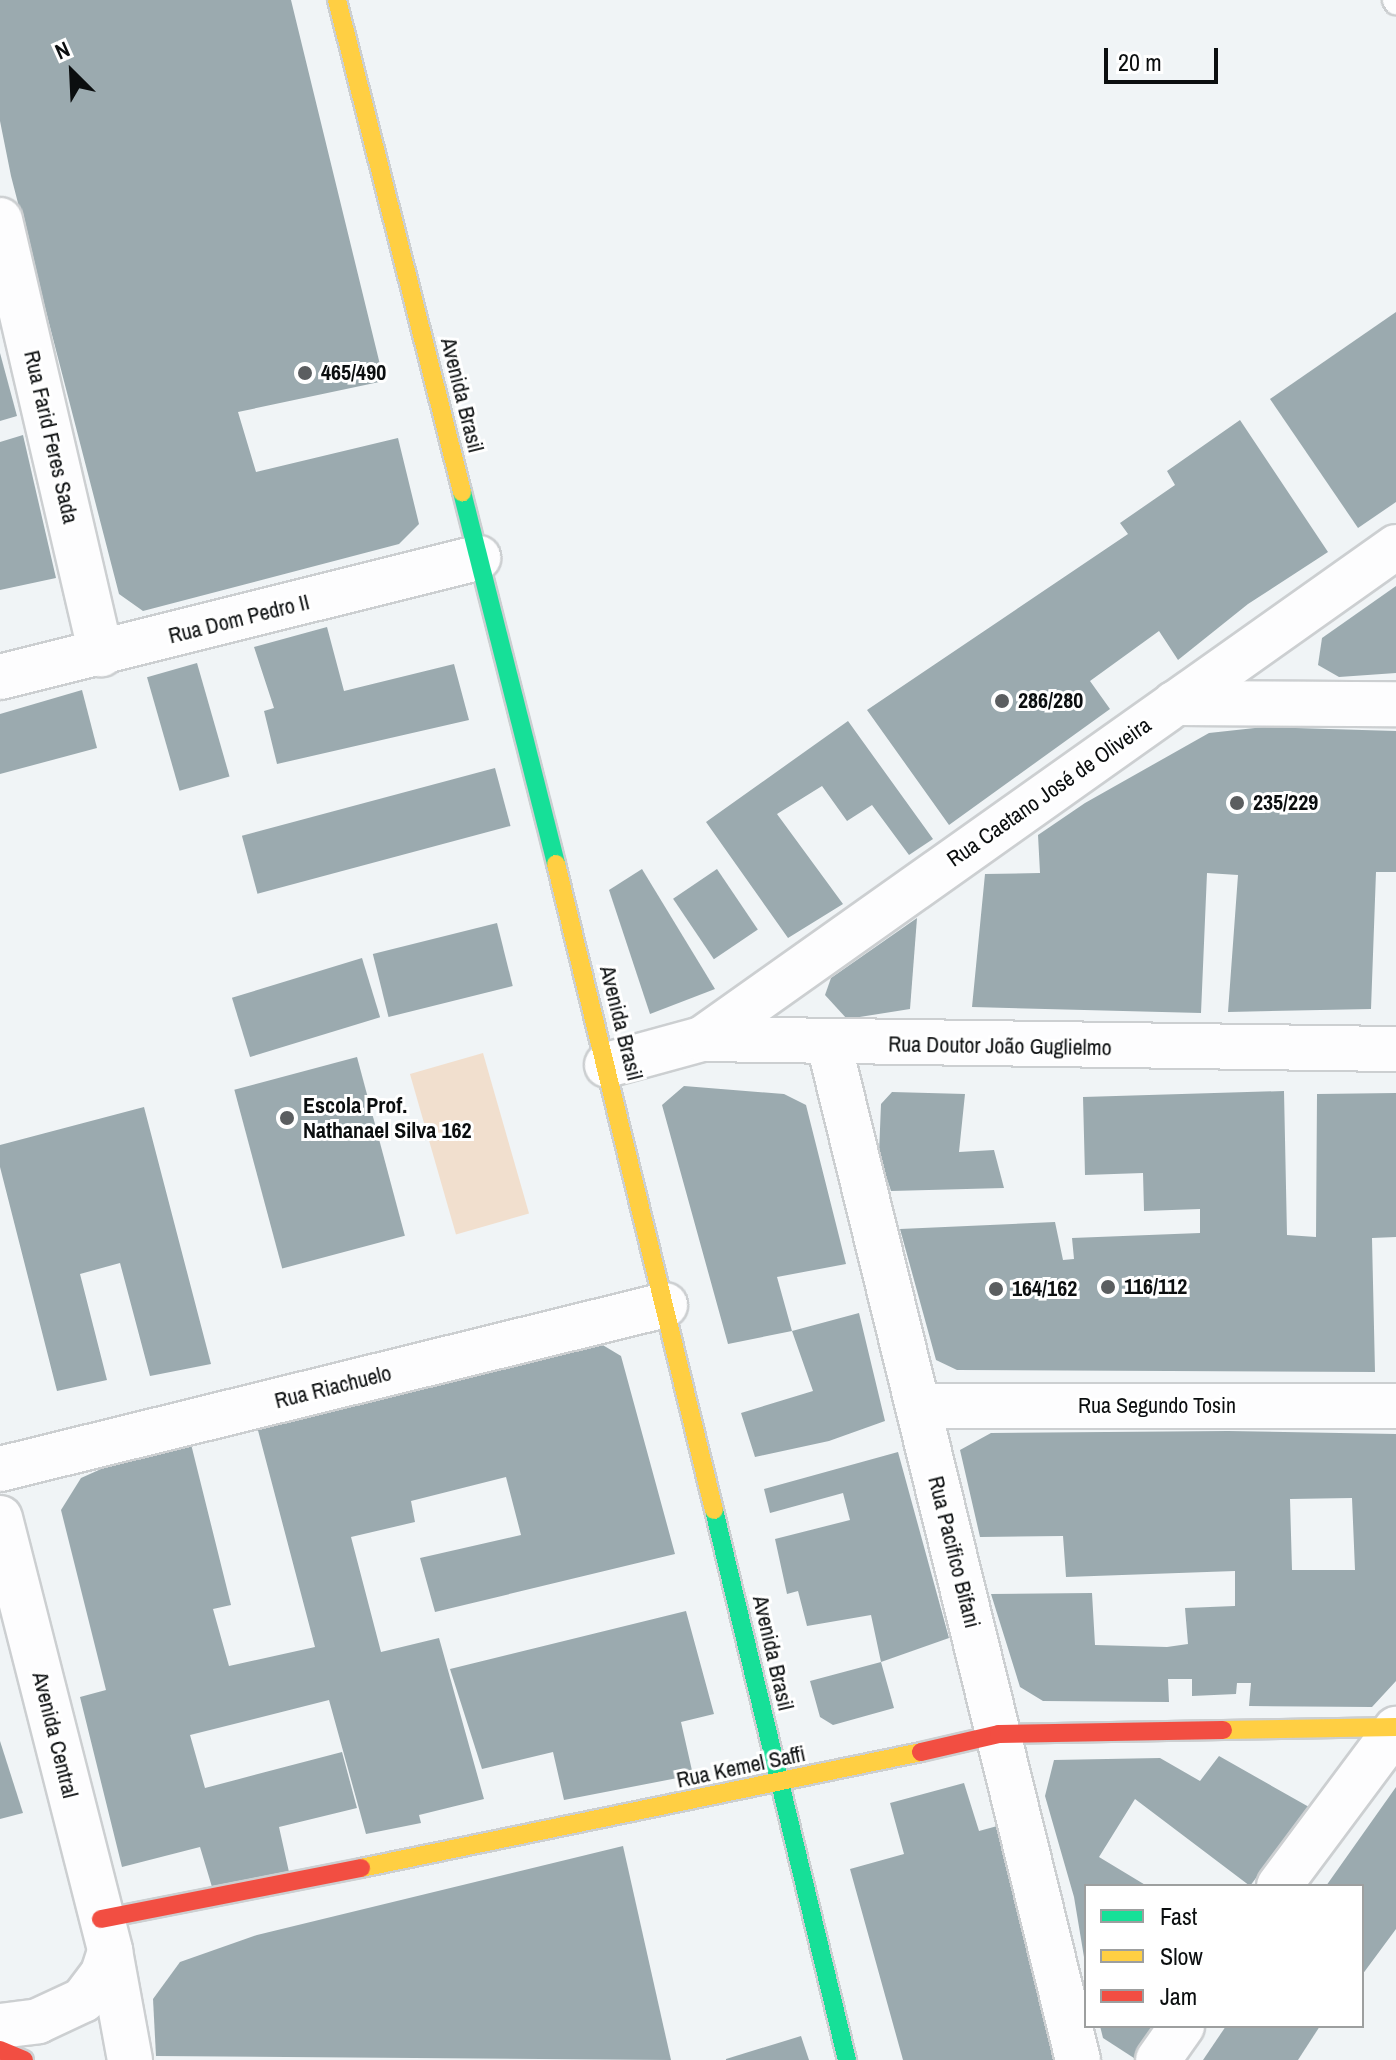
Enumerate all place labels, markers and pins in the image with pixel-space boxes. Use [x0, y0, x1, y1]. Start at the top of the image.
place label: 465/490 [321, 360, 386, 386]
marker: 465/490 [296, 364, 314, 382]
place label: 286/280 [1018, 688, 1083, 714]
marker: 286/280 [993, 692, 1011, 710]
place label: 235/229 [1253, 790, 1318, 816]
marker: 235/229 [1228, 794, 1246, 812]
place label: Escola Prof. Nathanael Silva 162 [303, 1092, 471, 1144]
marker: Escola Prof. Nathanael Silva 162 [278, 1109, 296, 1127]
place label: 116/112 [1124, 1274, 1187, 1300]
place label: 164/162 [1012, 1276, 1077, 1302]
marker: 116/112 [1099, 1278, 1117, 1296]
marker: 164/162 [987, 1280, 1005, 1298]

